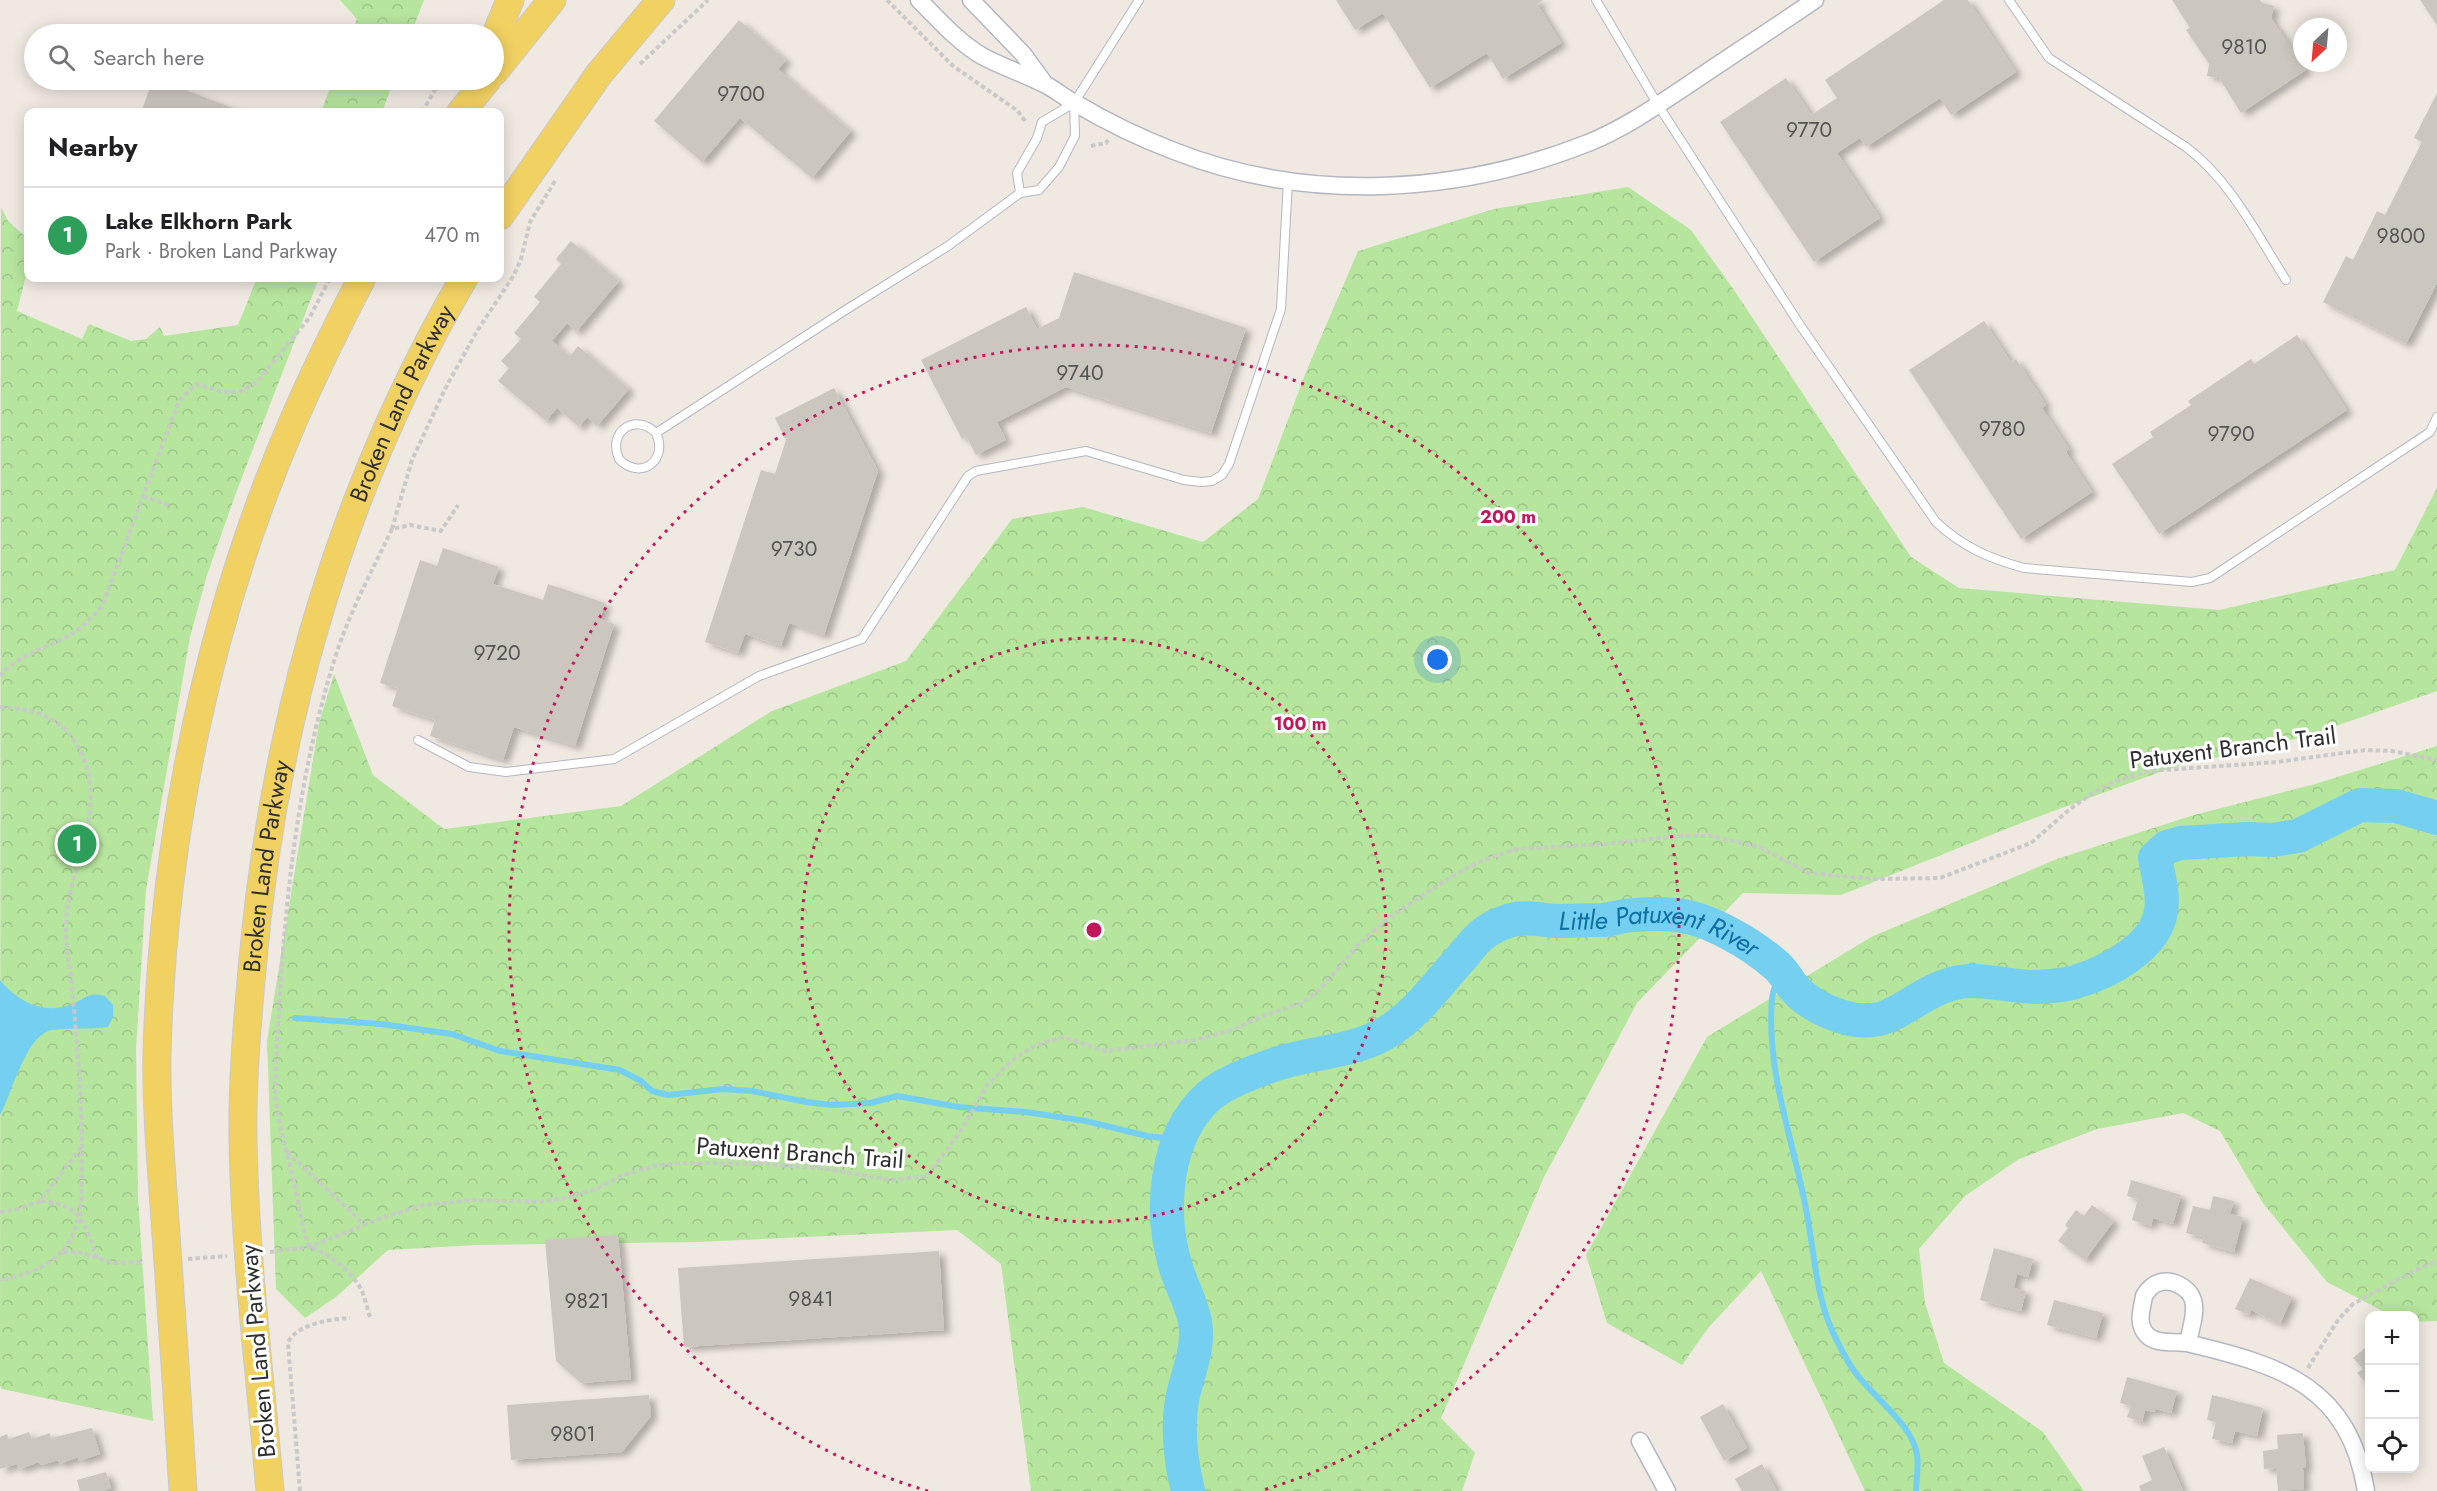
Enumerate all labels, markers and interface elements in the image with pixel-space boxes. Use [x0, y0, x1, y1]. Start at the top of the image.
north arrow [2293, 18, 2347, 72]
search box [24, 24, 504, 90]
house number: 9810 [2221, 32, 2267, 62]
icon: search [45, 41, 78, 74]
text: Search here [93, 41, 204, 73]
house number: 9700 [717, 79, 765, 109]
house number: 9770 [1786, 115, 1832, 145]
text: Nearby [48, 128, 137, 166]
text: Lake Elkhorn Park [105, 205, 292, 237]
text: 1 [62, 221, 73, 250]
text: 470 m [424, 221, 480, 250]
house number: 9800 [2377, 221, 2425, 251]
text: Park · Broken Land Parkway [105, 237, 337, 266]
street label: Broken Land Parkway [341, 298, 463, 507]
house number: 9740 [1056, 358, 1104, 388]
house number: 9780 [1979, 414, 2025, 444]
house number: 9790 [2207, 419, 2255, 449]
text: 200 m [1480, 504, 1536, 530]
house number: 9730 [771, 534, 817, 564]
house number: 9720 [473, 638, 521, 668]
your location [1423, 645, 1452, 674]
text: 100 m [1273, 711, 1327, 737]
street label: Patuxent Branch Trail [2128, 717, 2338, 778]
street label: Broken Land Parkway [234, 757, 299, 974]
pin: 1 [58, 822, 97, 866]
water label: Little Patuxent River [1558, 895, 1769, 967]
centre of rings [1084, 920, 1104, 940]
street label: Patuxent Branch Trail [695, 1128, 905, 1177]
street label: Broken Land Parkway [231, 1242, 284, 1459]
house number: 9841 [788, 1284, 834, 1314]
house number: 9821 [565, 1286, 609, 1316]
map controls [2365, 1311, 2419, 1473]
button: + [2365, 1311, 2419, 1365]
button: − [2365, 1365, 2419, 1419]
house number: 9801 [550, 1419, 596, 1449]
button: locate [2365, 1419, 2419, 1473]

